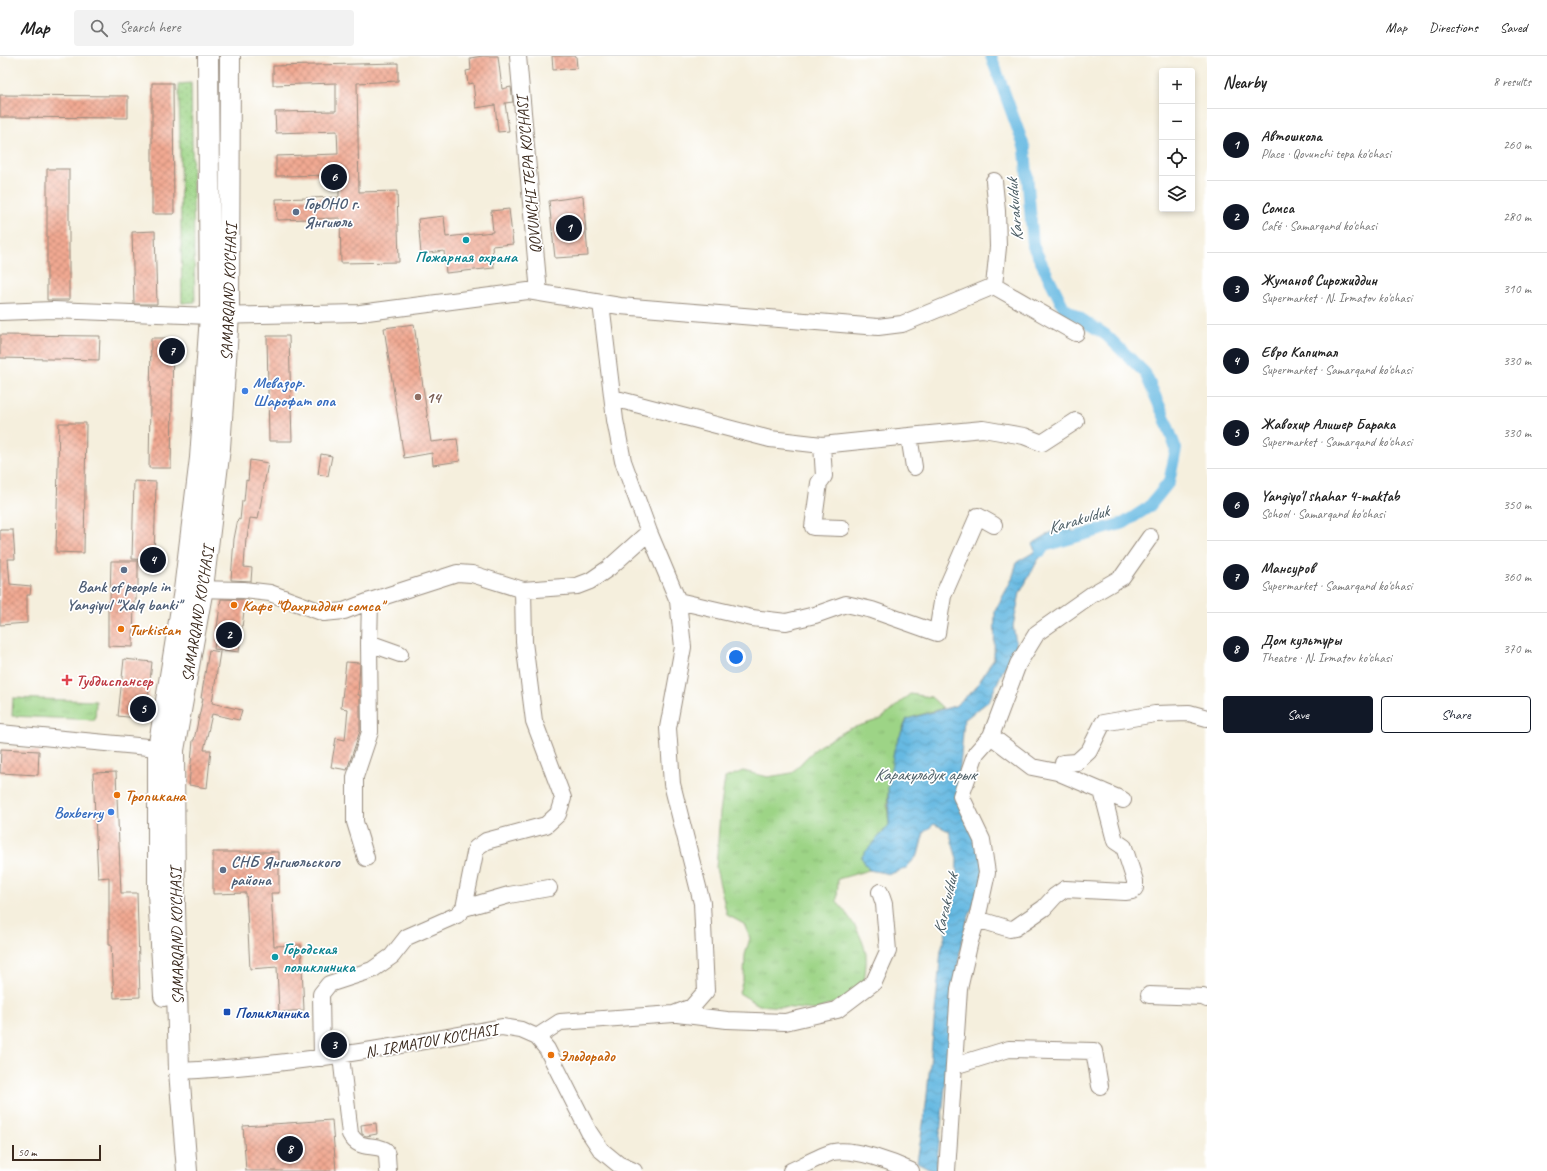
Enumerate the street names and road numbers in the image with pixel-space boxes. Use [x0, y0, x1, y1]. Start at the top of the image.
street label: QOVUNCHI TEPA KO'CHASI [512, 92, 546, 254]
street label: SAMARQAND KO'CHASI [217, 220, 242, 361]
street label: SAMARQAND KO'CHASI [177, 541, 219, 683]
street label: SAMARQAND KO'CHASI [166, 864, 188, 1005]
street label: N. IRMATOV KO'CHASI [364, 1019, 502, 1062]

